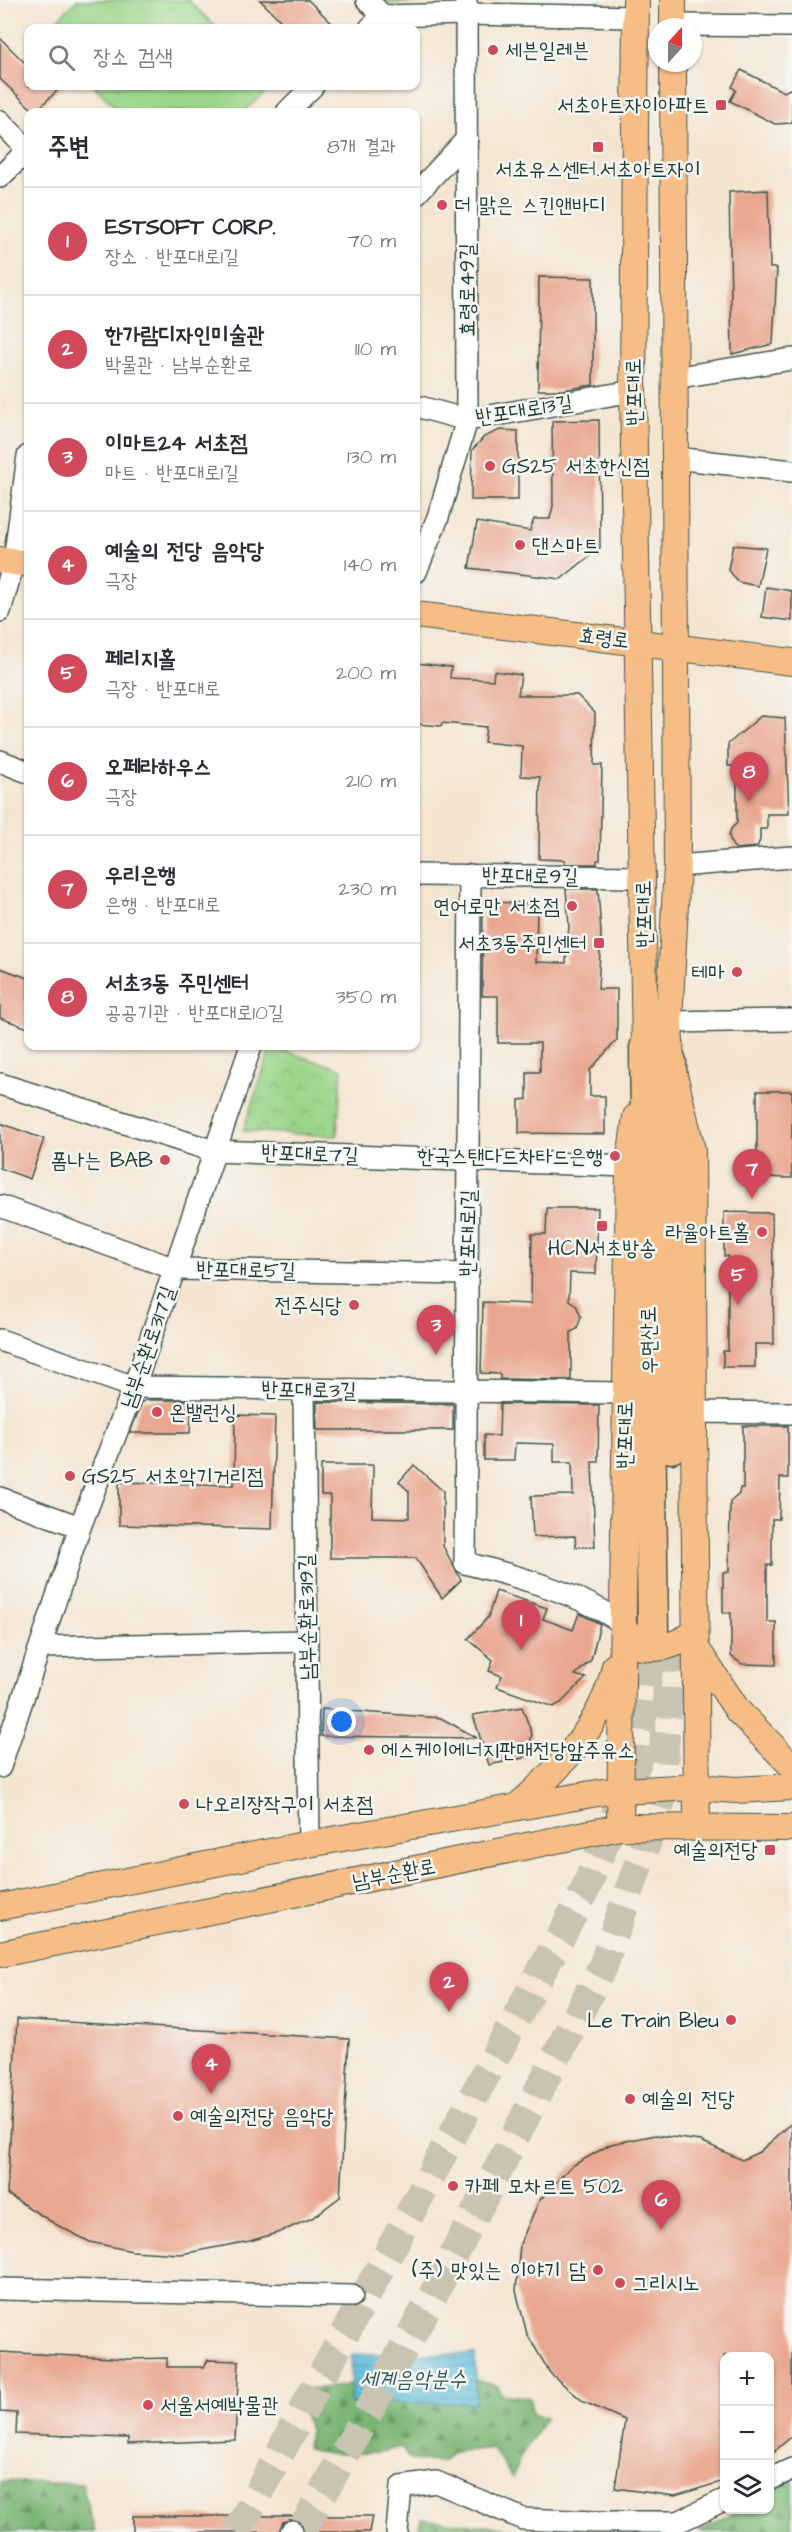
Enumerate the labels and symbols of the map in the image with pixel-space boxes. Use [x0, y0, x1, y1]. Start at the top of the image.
north arrow [648, 18, 702, 72]
place label: 세븐일레븐 [505, 36, 590, 65]
marker: 세븐일레븐 [486, 43, 500, 57]
place label: 서초아트자이아파트 [557, 91, 709, 120]
marker: 서초아트자이아파트 [714, 98, 728, 112]
marker: 서초유스센터.서초아트자이 [591, 140, 605, 154]
place label: 서초유스센터.서초아트자이 [495, 155, 701, 184]
place label: 더 맑은 스킨앤바디 [454, 191, 606, 220]
marker: 더 맑은 스킨앤바디 [435, 198, 449, 212]
street label: 효령로49길 [453, 243, 482, 337]
street label: 반포대로 [619, 358, 649, 426]
street label: 반포대로13길 [473, 388, 575, 432]
place label: GS25 서초한신점 [502, 452, 650, 481]
marker: GS25 서초한신점 [483, 459, 497, 473]
place label: 댄스마트 [532, 531, 600, 560]
marker: 댄스마트 [513, 538, 527, 552]
street label: 효령로 [577, 621, 631, 655]
pin: 8 [730, 752, 768, 802]
street label: 반포대로9길 [482, 861, 579, 891]
street label: 반포대로 [629, 880, 659, 948]
place label: 연어로만 서초점 [433, 892, 560, 921]
marker: 연어로만 서초점 [565, 899, 579, 913]
place label: 서초3동주민센터 [458, 929, 587, 958]
marker: 서초3동주민센터 [592, 936, 606, 950]
place label: 테마 [691, 958, 725, 987]
marker: 테마 [730, 965, 744, 979]
street label: 반포대로7길 [261, 1138, 359, 1170]
place label: 한국스탠다드차타드은행 [417, 1142, 603, 1171]
place label: 폼나는 BAB [51, 1146, 153, 1175]
marker: 한국스탠다드차타드은행 [608, 1149, 622, 1163]
pin: 7 [732, 1150, 771, 1199]
marker: 폼나는 BAB [158, 1153, 172, 1167]
street label: 반포대로1길 [453, 1189, 483, 1277]
place label: 라율아트홀 [666, 1218, 750, 1247]
marker: HCN서초방송 [595, 1219, 609, 1233]
marker: 라율아트홀 [755, 1225, 769, 1239]
place label: HCN서초방송 [548, 1234, 656, 1263]
street label: 반포대로5길 [196, 1255, 296, 1285]
pin: 5 [718, 1256, 758, 1305]
street label: 남부순환로317길 [114, 1282, 183, 1412]
place label: 전주식당 [274, 1291, 342, 1320]
marker: 전주식당 [347, 1298, 361, 1312]
pin: 3 [416, 1306, 456, 1355]
street label: 우면산로 [634, 1306, 664, 1374]
street label: 반포대로3길 [261, 1375, 357, 1405]
place label: 온밸런싱 [169, 1398, 237, 1427]
street label: 반포대로 [610, 1401, 640, 1469]
marker: 온밸런싱 [150, 1405, 164, 1419]
place label: GS25 서초악기거리점 [82, 1462, 264, 1491]
marker: GS25 서초악기거리점 [63, 1469, 77, 1483]
street label: 남부순환로319길 [291, 1553, 323, 1681]
pin: 1 [502, 1600, 540, 1650]
your location [327, 1707, 356, 1736]
place label: 에스케이에너지판매전당앞주유소 [381, 1736, 634, 1765]
marker: 에스케이에너지판매전당앞주유소 [362, 1743, 376, 1757]
place label: 나오리장작구이 서초점 [196, 1790, 373, 1819]
marker: 나오리장작구이 서초점 [177, 1797, 191, 1811]
place label: 예술의전당 [674, 1836, 758, 1865]
marker: 예술의전당 [763, 1843, 777, 1857]
street label: 남부순환로 [350, 1852, 438, 1896]
pin: 2 [430, 1962, 468, 2012]
place label: Le Train Bleu [587, 2006, 719, 2035]
marker: Le Train Bleu [724, 2013, 738, 2027]
pin: 4 [192, 2044, 230, 2094]
place label: 예술의 전당 [642, 2085, 735, 2114]
marker: 예술의 전당 [623, 2092, 637, 2106]
place label: 예술의전당 음악당 [190, 2102, 334, 2131]
marker: 예술의전당 음악당 [171, 2109, 185, 2123]
place label: 카페 모차르트 502 [465, 2172, 623, 2201]
marker: 카페 모차르트 502 [446, 2179, 460, 2193]
pin: 6 [642, 2180, 680, 2230]
place label: (주) 맛있는 이야기 담 [412, 2256, 586, 2285]
marker: (주) 맛있는 이야기 담 [591, 2263, 605, 2277]
place label: 그리시노 [632, 2269, 700, 2298]
marker: 그리시노 [613, 2276, 627, 2290]
water label: 세계음악분수 [360, 2364, 466, 2395]
place label: 서울서예박물관 [160, 2391, 278, 2420]
marker: 서울서예박물관 [141, 2398, 155, 2412]

